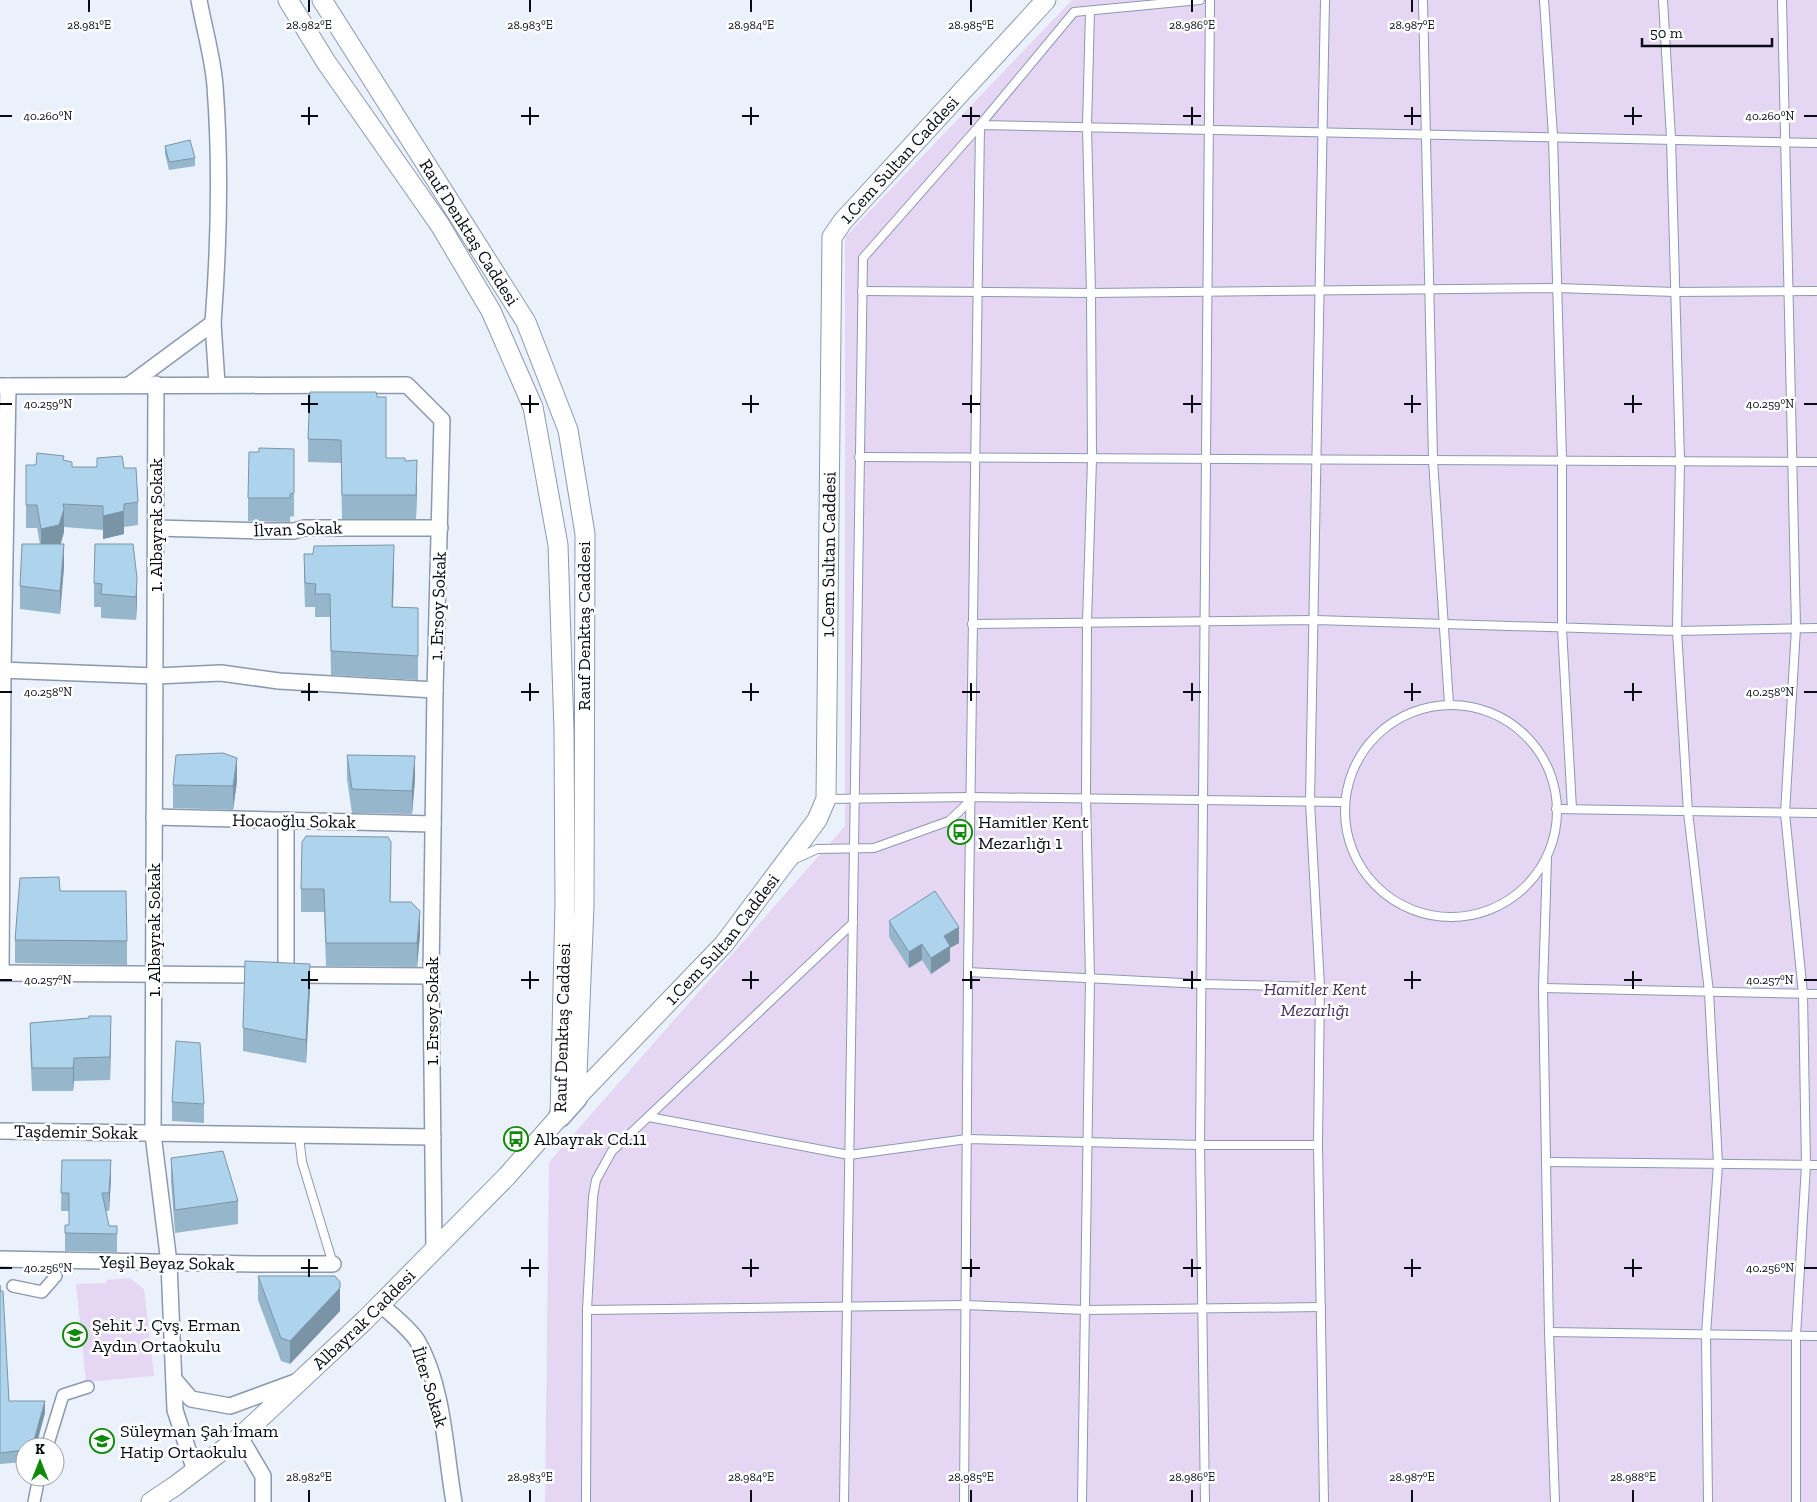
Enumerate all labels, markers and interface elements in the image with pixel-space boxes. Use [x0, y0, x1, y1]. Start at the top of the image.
scale bar [1642, 15, 1772, 47]
text: 28.981°E [67, 18, 111, 32]
text: 28.982°E [286, 18, 332, 32]
text: 28.983°E [507, 18, 553, 32]
text: 28.984°E [728, 18, 774, 32]
text: 28.985°E [948, 18, 994, 32]
text: 28.986°E [1169, 18, 1215, 32]
text: 28.987°E [1389, 18, 1435, 32]
text: 50 m [1650, 24, 1683, 42]
street label: 1.Cem Sultan Caddesi [835, 91, 963, 228]
text: 40.260°N [24, 109, 73, 123]
text: 40.260°N [1746, 109, 1795, 123]
street label: Rauf Denktaş Caddesi [415, 155, 524, 310]
text: 40.259°N [24, 397, 72, 411]
text: 40.259°N [1746, 397, 1794, 411]
street label: 1. Albayrak Sokak [145, 457, 167, 592]
street label: 1.Cem Sultan Caddesi [817, 471, 840, 637]
street label: İlvan Sokak [253, 516, 343, 542]
street label: Rauf Denktaş Caddesi [573, 541, 595, 711]
street label: 1. Ersoy Sokak [425, 551, 451, 661]
text: 40.258°N [24, 685, 72, 699]
text: 40.258°N [1746, 685, 1794, 699]
street label: Hocaoğlu Sokak [232, 809, 357, 833]
place label: Hamitler Kent Mezarlığı 1 [978, 811, 1089, 854]
bus stop icon: Hamitler Kent Mezarlığı 1 [947, 819, 973, 845]
street label: 1. Albayrak Sokak [143, 862, 165, 997]
street label: 1.Cem Sultan Caddesi [660, 869, 784, 1010]
street label: Rauf Denktaş Caddesi [549, 943, 575, 1113]
street label: 1. Ersoy Sokak [421, 956, 443, 1065]
text: 40.257°N [24, 973, 72, 987]
text: 40.257°N [1746, 973, 1794, 987]
park label: Hamitler Kent Mezarlığı [1263, 978, 1367, 1021]
street label: Taşdemir Sokak [14, 1120, 139, 1144]
bus stop icon: Albayrak Cd.11 [503, 1126, 529, 1152]
place label: Albayrak Cd.11 [534, 1128, 647, 1150]
street label: Yeşil Beyaz Sokak [98, 1251, 236, 1275]
text: 40.256°N [24, 1261, 72, 1275]
text: 40.256°N [1746, 1261, 1794, 1275]
street label: Albayrak Caddesi [308, 1265, 420, 1374]
place label: Şehit J. Çvş. Erman Aydın Ortaokulu [92, 1314, 241, 1357]
school or university icon: Şehit J. Çvş. Erman Aydın Ortaokulu [62, 1322, 88, 1348]
street label: İlter Sokak [407, 1344, 453, 1431]
place label: Süleyman Şah İmam Hatip Ortaokulu [120, 1420, 279, 1463]
school or university icon: Süleyman Şah İmam Hatip Ortaokulu [89, 1428, 115, 1454]
north arrow [15, 1437, 65, 1487]
text: K [35, 1441, 45, 1458]
text: 28.982°E [286, 1470, 332, 1484]
text: 28.983°E [507, 1470, 553, 1484]
text: 28.984°E [728, 1470, 774, 1484]
text: 28.985°E [948, 1470, 994, 1484]
text: 28.986°E [1169, 1470, 1215, 1484]
text: 28.987°E [1389, 1470, 1435, 1484]
text: 28.988°E [1610, 1470, 1656, 1484]

